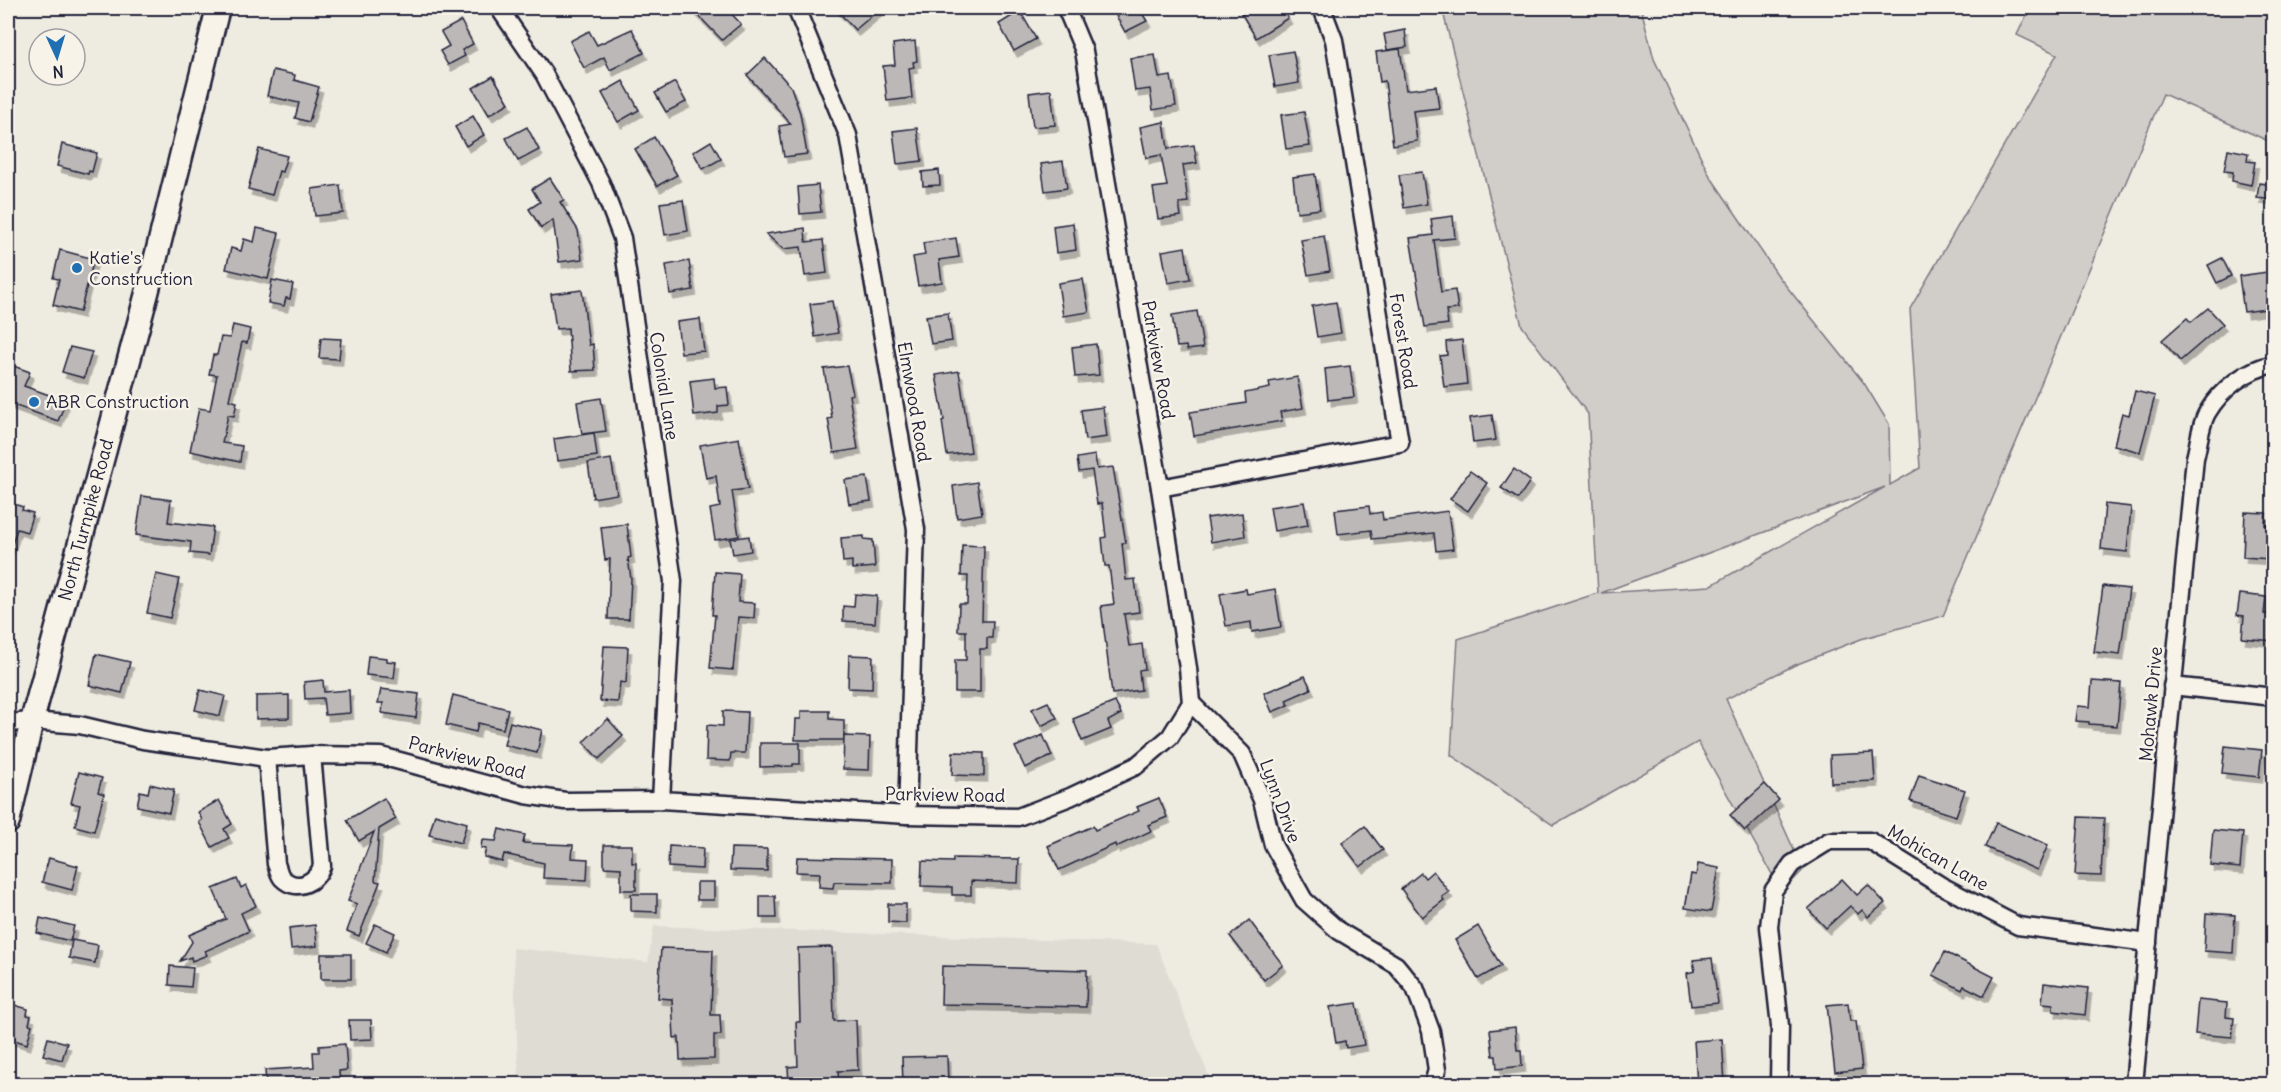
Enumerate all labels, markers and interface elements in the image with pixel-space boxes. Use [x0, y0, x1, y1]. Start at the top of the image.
north arrow [27, 27, 87, 87]
text: N [52, 62, 64, 82]
place label: Katie's Construction [89, 246, 193, 290]
marker: Katie's Construction [70, 261, 84, 275]
street label: Forest Road [1385, 291, 1422, 391]
street label: Parkview Road [1137, 299, 1180, 422]
street label: Colonial Lane [645, 330, 684, 442]
street label: Elmwood Road [893, 340, 936, 464]
place label: ABR Construction [46, 390, 189, 413]
marker: ABR Construction [27, 395, 41, 409]
street label: North Turnpike Road [53, 436, 118, 603]
street label: Mohawk Drive [2134, 645, 2167, 762]
street label: Parkview Road [406, 731, 529, 784]
street label: Lynn Drive [1255, 756, 1306, 846]
street label: Parkview Road [885, 782, 1006, 807]
street label: Mohican Lane [1884, 819, 1993, 896]

